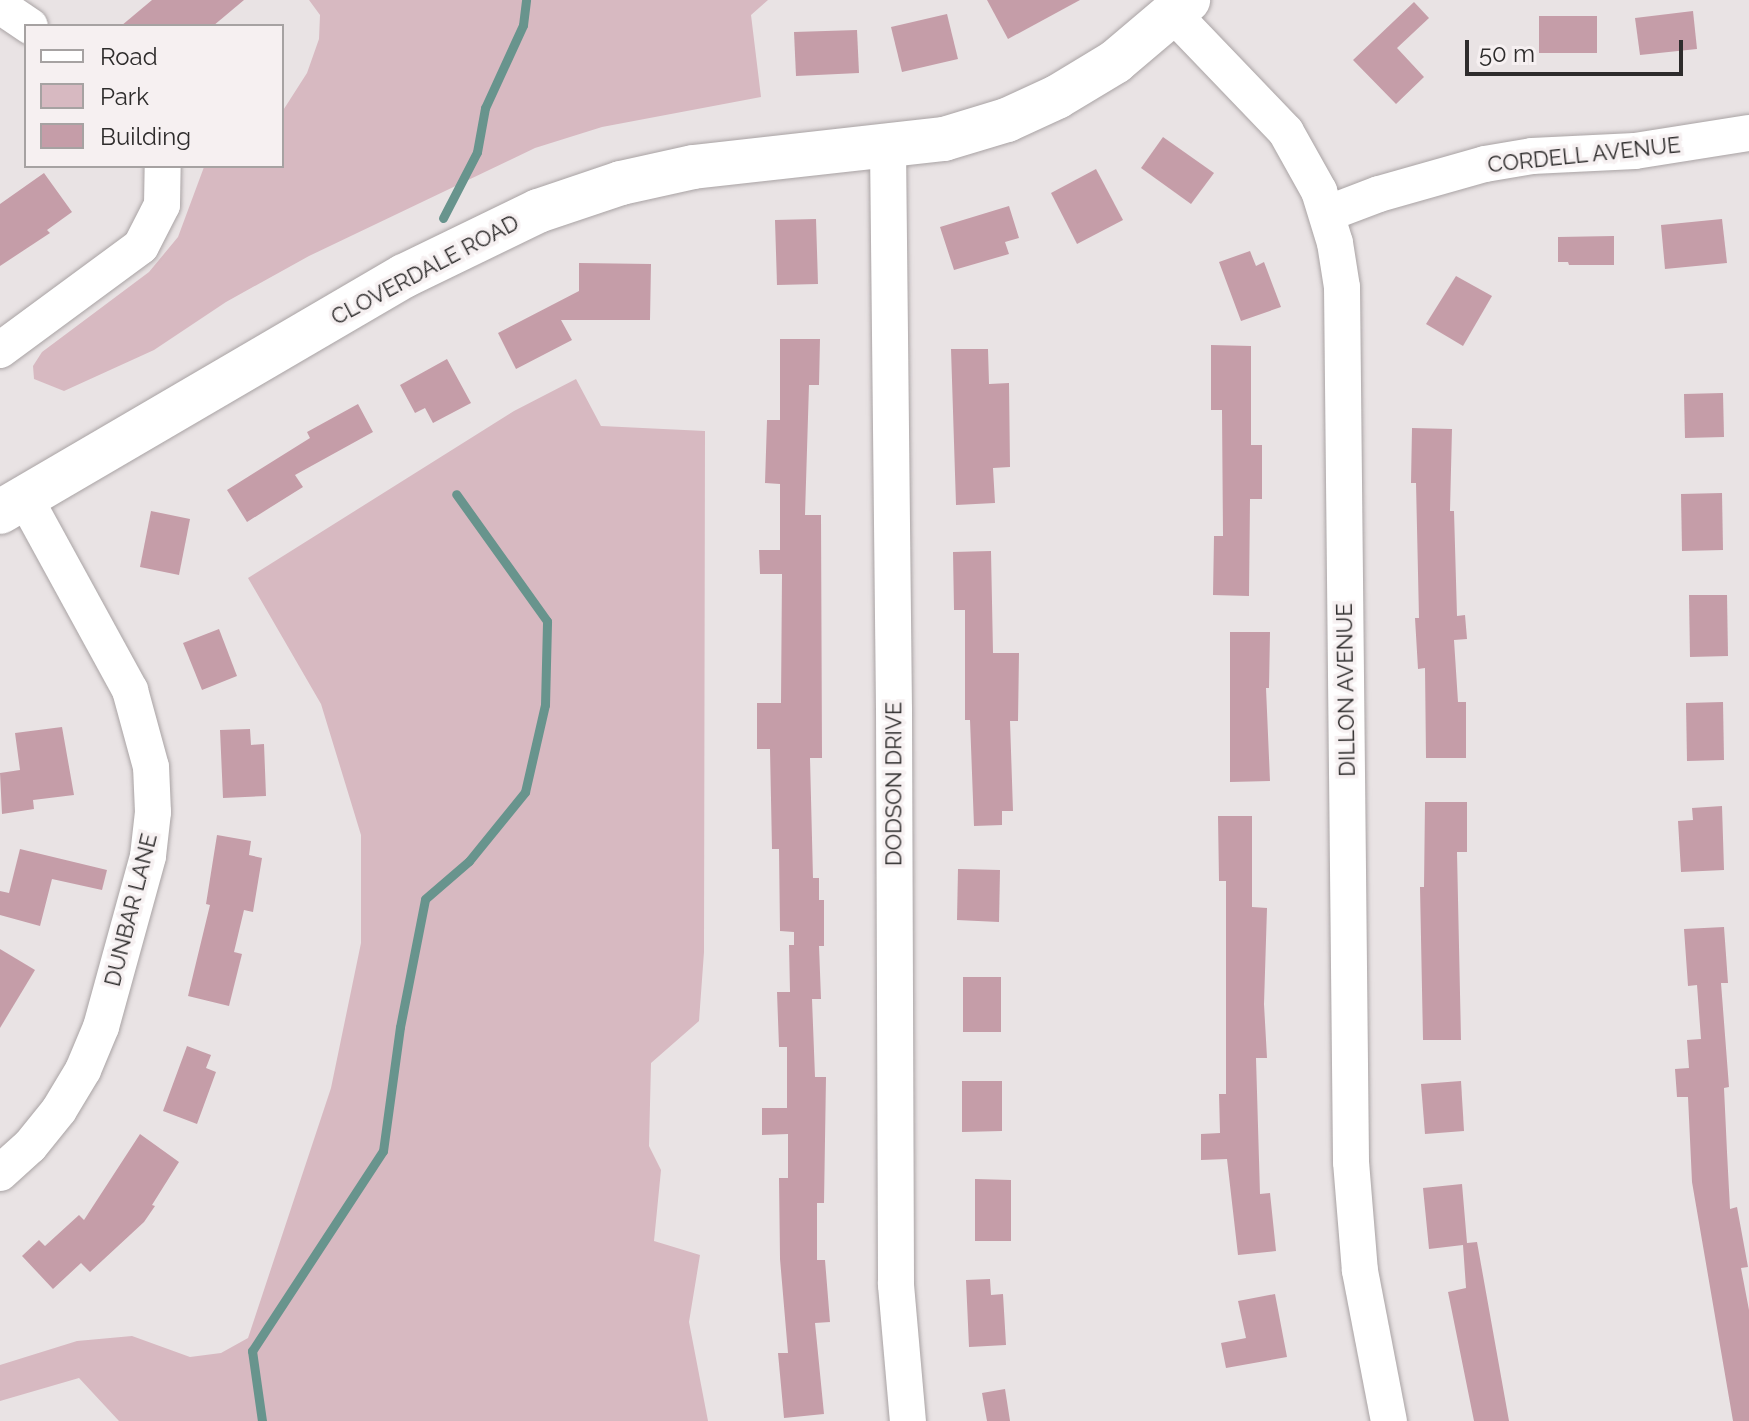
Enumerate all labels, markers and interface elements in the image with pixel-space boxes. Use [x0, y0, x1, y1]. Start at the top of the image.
legend [24, 24, 284, 168]
scale bar [1469, 24, 1687, 74]
text: 50 m [1479, 39, 1535, 68]
text: Road [100, 42, 158, 71]
text: Park [100, 82, 149, 111]
text: Building [100, 122, 191, 151]
street label: CORDELL AVENUE [1486, 132, 1682, 178]
street label: CLOVERDALE ROAD [327, 209, 523, 331]
street label: DILLON AVENUE [1331, 603, 1361, 777]
street label: DODSON DRIVE [881, 702, 907, 866]
street label: DUNBAR LANE [99, 831, 163, 989]

